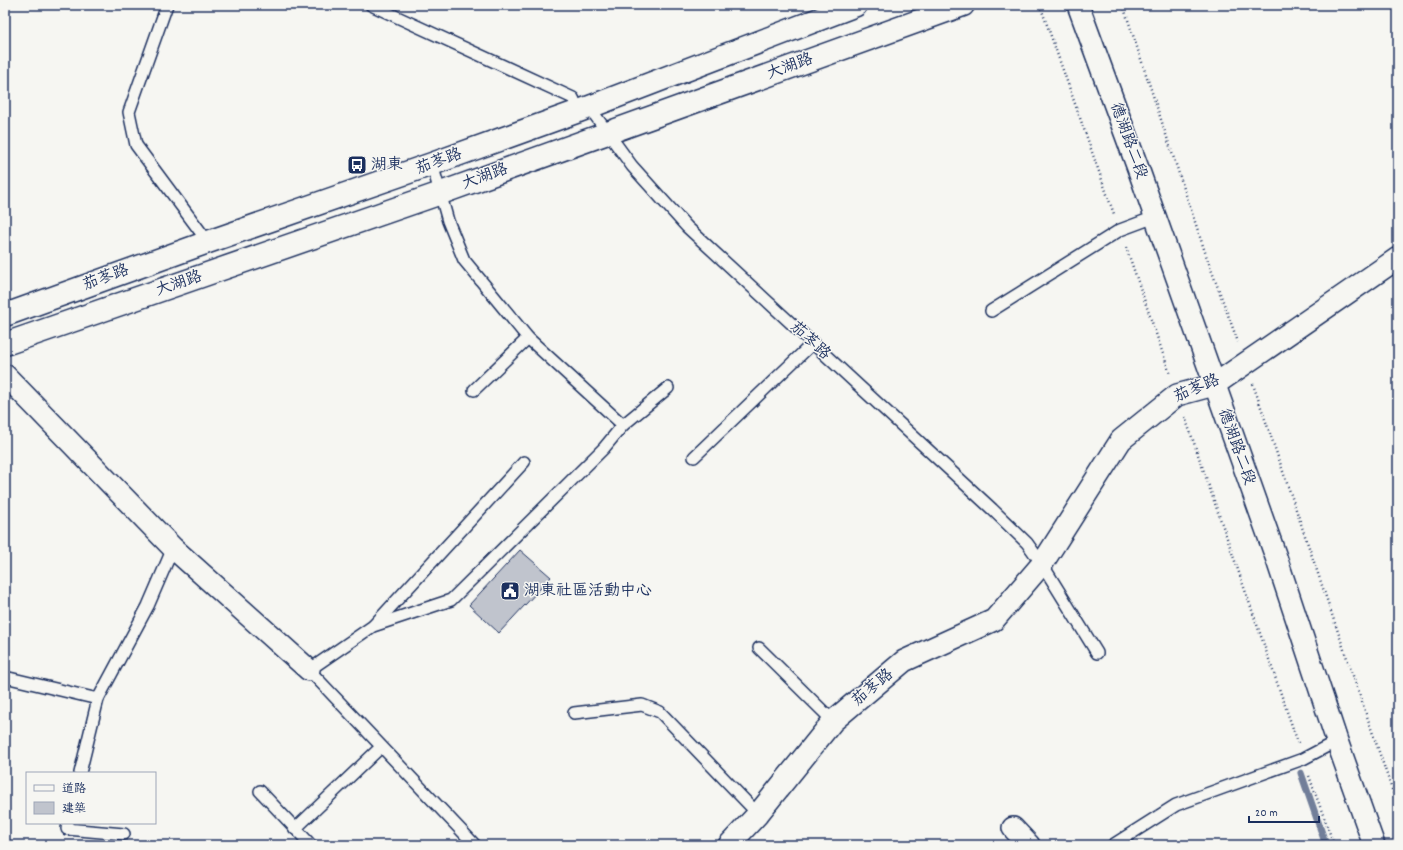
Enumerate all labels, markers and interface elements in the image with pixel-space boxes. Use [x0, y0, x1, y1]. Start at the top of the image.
street label: 大湖路 [764, 48, 816, 86]
street label: 德湖路二段 [1104, 99, 1152, 183]
street label: 茄苳路 [413, 143, 465, 181]
bus stop icon: 湖東 [346, 154, 368, 176]
place label: 湖東 [371, 154, 403, 177]
street label: 大湖路 [459, 158, 511, 196]
street label: 茄苳路 [80, 259, 132, 297]
street label: 大湖路 [153, 265, 205, 303]
street label: 茄苳路 [785, 316, 835, 366]
street label: 茄苳路 [1170, 369, 1224, 409]
street label: 德湖路二段 [1212, 405, 1260, 489]
public building icon: 湖東社區活動中心 [499, 580, 521, 602]
place label: 湖東社區活動中心 [524, 580, 652, 603]
street label: 茄苳路 [847, 664, 899, 712]
legend [26, 772, 156, 824]
text: 道路 [62, 781, 86, 798]
scale bar [1249, 798, 1319, 824]
text: 建築 [62, 801, 86, 818]
text: 20 m [1255, 805, 1278, 822]

